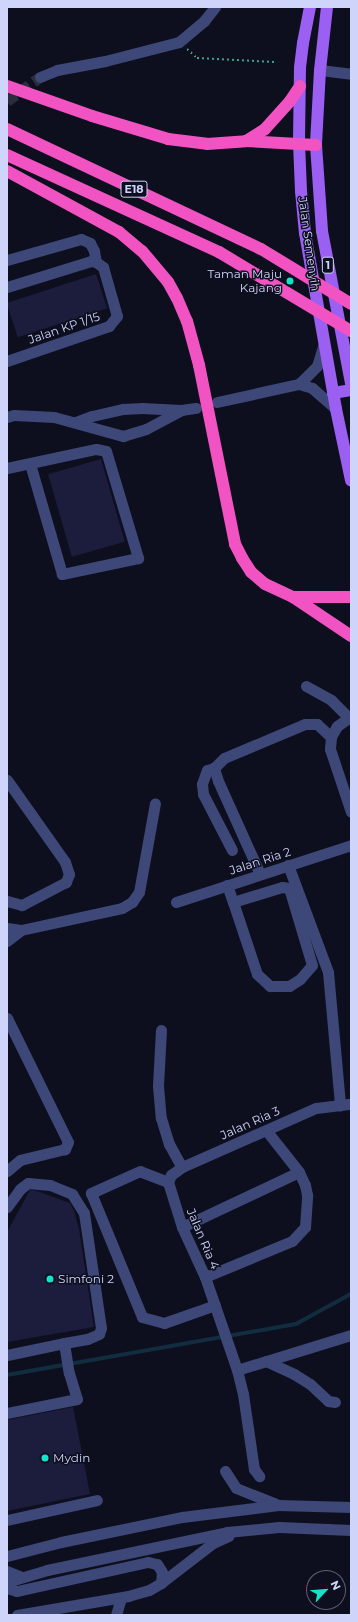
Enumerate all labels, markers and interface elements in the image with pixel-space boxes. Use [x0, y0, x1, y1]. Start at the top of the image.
road number: E18 [120, 180, 148, 198]
street label: Jalan Semenyih [295, 196, 323, 292]
road number: 1 [321, 256, 335, 274]
place label: Taman Maju Kajang [207, 267, 282, 295]
marker: Taman Maju Kajang [285, 276, 295, 286]
street label: Jalan KP 1/15 [26, 309, 102, 347]
street label: Jalan Ria 2 [228, 844, 292, 878]
street label: Jalan Ria 3 [218, 1103, 282, 1143]
street label: Jalan Ria 4 [184, 1206, 222, 1272]
place label: Simfoni 2 [58, 1272, 114, 1286]
marker: Simfoni 2 [45, 1274, 55, 1284]
place label: Mydin [53, 1451, 90, 1465]
marker: Mydin [40, 1453, 50, 1463]
north arrow [306, 1570, 346, 1610]
text: N [328, 1578, 344, 1592]

